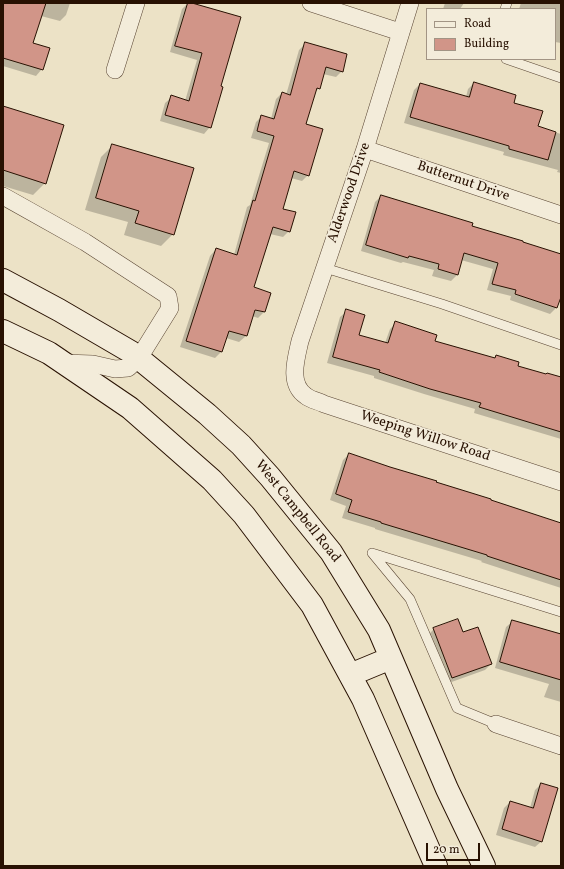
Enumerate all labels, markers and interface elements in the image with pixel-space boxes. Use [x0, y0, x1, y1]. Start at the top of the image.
legend [426, 8, 556, 60]
text: Road [464, 16, 491, 32]
text: Building [464, 36, 509, 52]
street label: Alderwood Drive [325, 141, 375, 245]
street label: Butternut Drive [414, 158, 512, 206]
street label: Weeping Willow Road [358, 408, 492, 466]
street label: West Campbell Road [251, 457, 343, 567]
scale bar [428, 835, 482, 861]
text: 20 m [433, 842, 460, 858]

